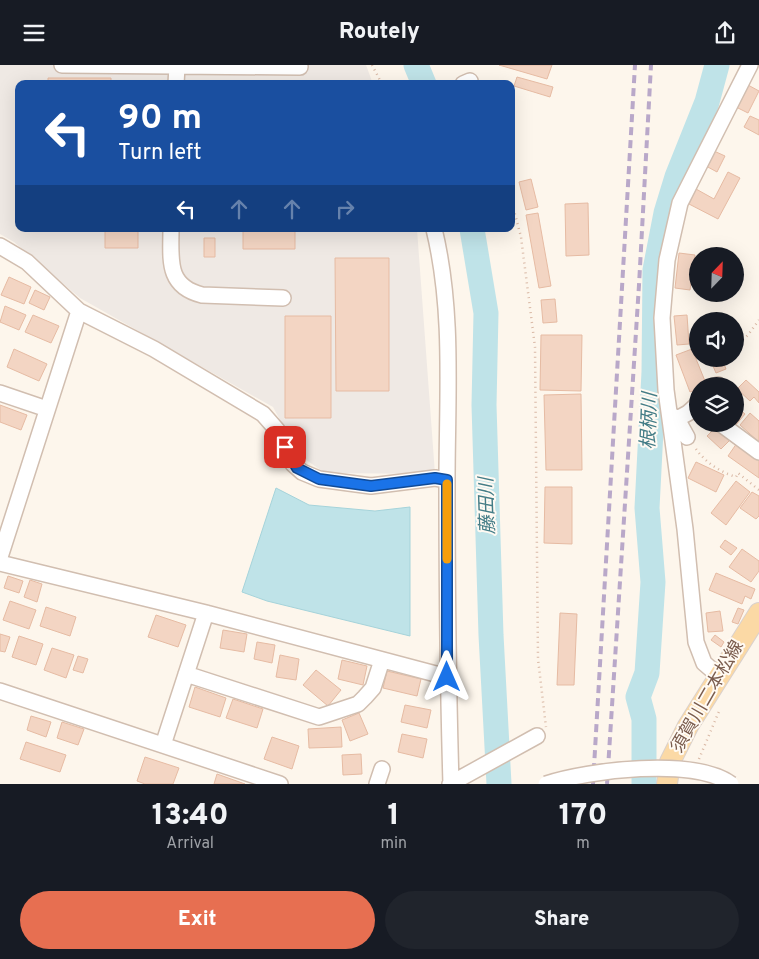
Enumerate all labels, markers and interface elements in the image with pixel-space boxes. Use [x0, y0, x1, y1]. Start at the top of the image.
icon: menu [20, 19, 48, 47]
text: Routely [339, 19, 420, 46]
icon: share [711, 19, 739, 47]
text: 90 m [118, 97, 202, 141]
icon: left [35, 100, 100, 165]
text: Turn left [118, 140, 201, 167]
icon: left [172, 195, 200, 223]
icon: ahead [225, 195, 253, 223]
icon: ahead [278, 195, 306, 223]
icon: right [331, 195, 359, 223]
north arrow [689, 247, 744, 303]
map controls [689, 247, 744, 432]
button: sound [689, 312, 744, 367]
button: layers [689, 377, 744, 432]
water label: 根柄川 [637, 390, 663, 450]
pin [264, 426, 306, 468]
icon: arrive [271, 433, 299, 461]
water label: 藤田川 [475, 475, 501, 535]
street label: 須賀川二本松線 [667, 637, 749, 757]
position arrow [420, 650, 472, 702]
text: 13:40 [152, 798, 229, 835]
text: 1 [388, 798, 400, 835]
text: 170 [559, 798, 607, 835]
text: Arrival [166, 834, 214, 854]
text: min [380, 834, 407, 854]
text: m [576, 834, 590, 854]
button: Exit [20, 891, 375, 949]
button: Share [385, 891, 739, 949]

